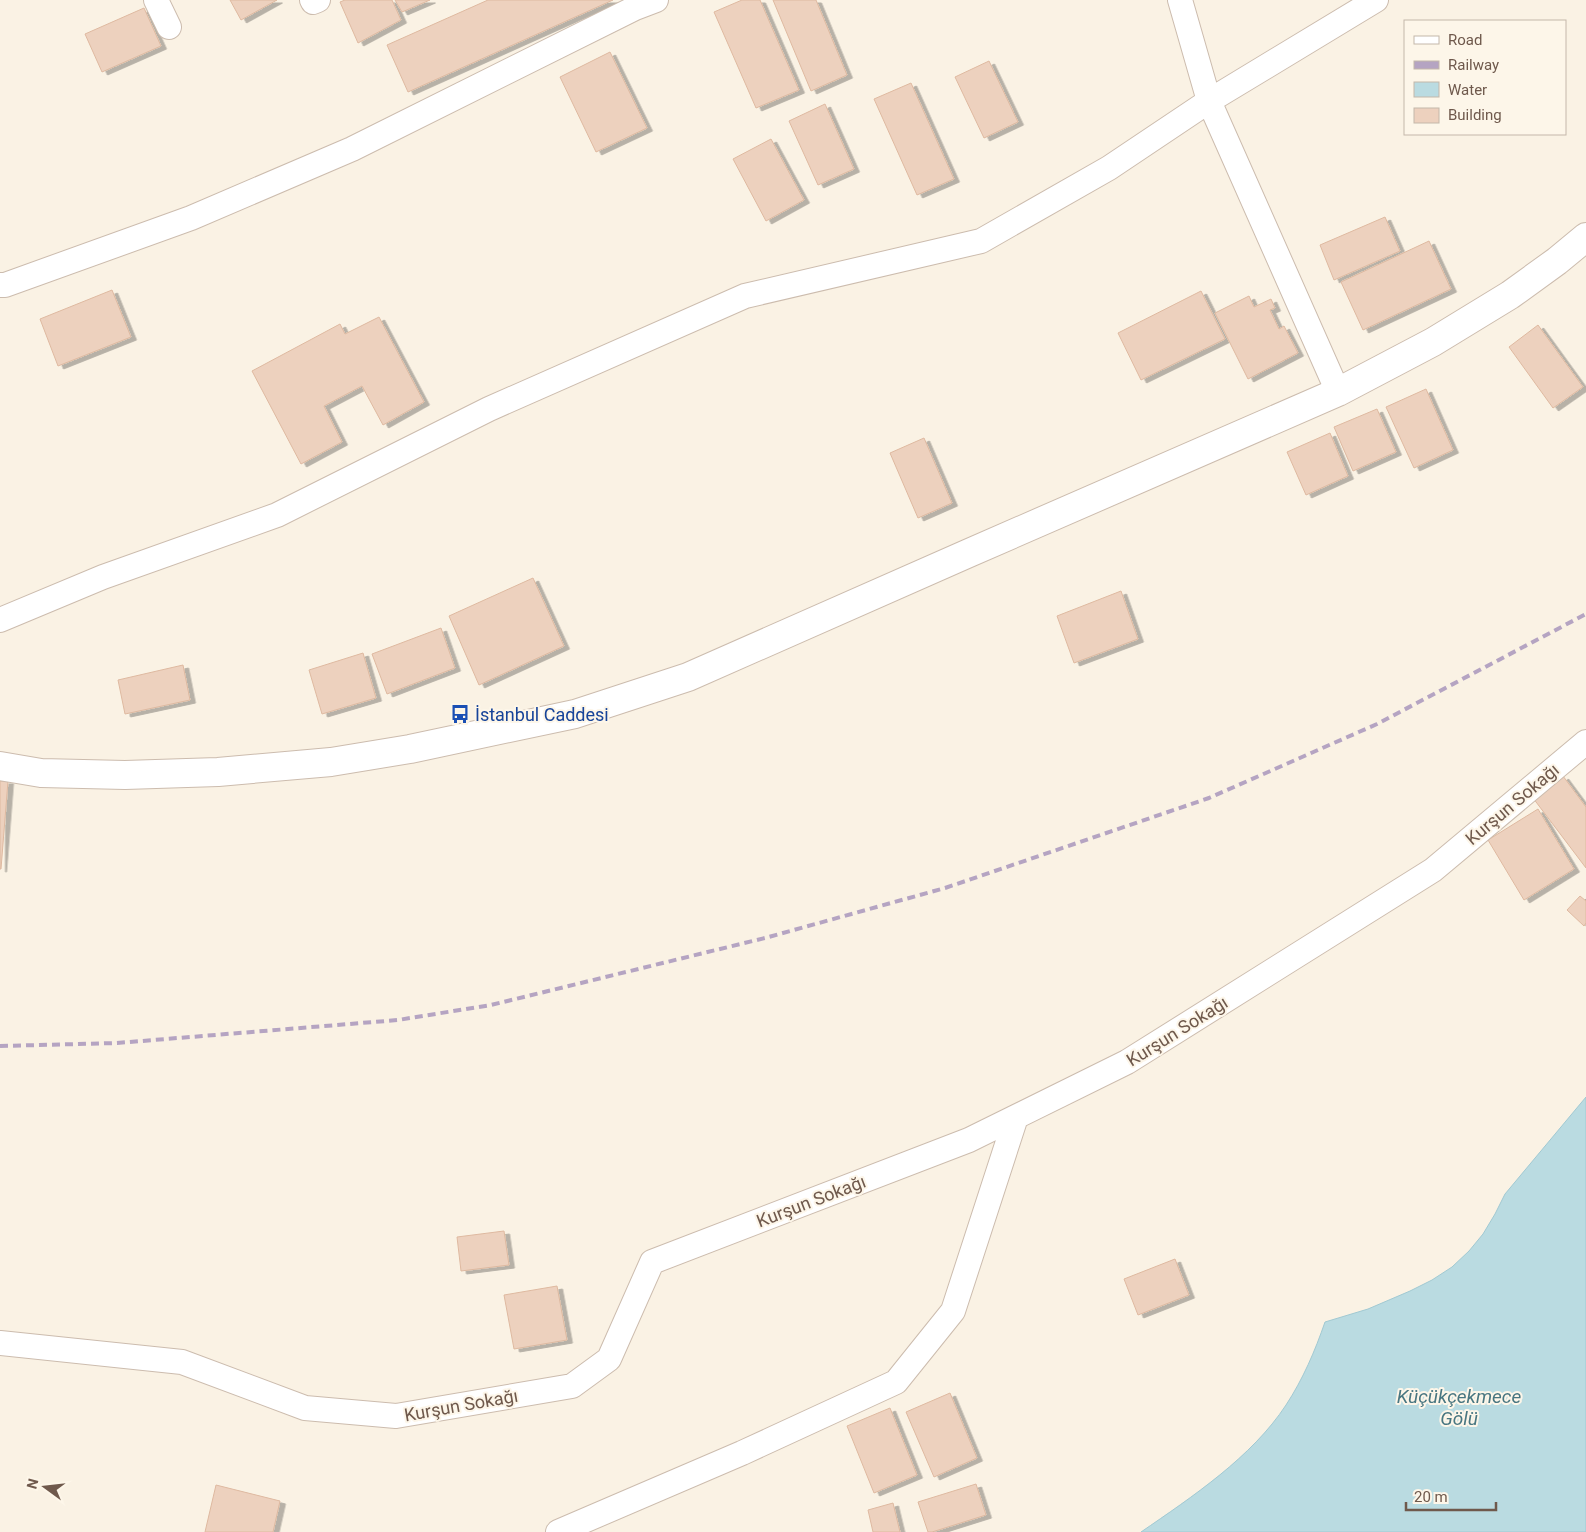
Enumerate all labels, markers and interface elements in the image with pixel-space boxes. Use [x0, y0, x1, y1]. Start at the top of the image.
legend [1404, 20, 1566, 135]
text: Road [1448, 31, 1482, 49]
text: Railway [1448, 56, 1499, 74]
text: Water [1448, 81, 1487, 99]
text: Building [1448, 106, 1502, 124]
bus stop icon: İstanbul Caddesi [449, 703, 471, 725]
place label: İstanbul Caddesi [475, 704, 609, 725]
street label: Kurşun Sokağı [1461, 759, 1563, 849]
street label: Kurşun Sokağı [1123, 992, 1231, 1070]
street label: Kurşun Sokağı [753, 1171, 869, 1231]
street label: Kurşun Sokağı [402, 1385, 520, 1425]
water label: Küçükçekmece Gölü [1397, 1385, 1522, 1430]
north arrow [20, 1462, 70, 1512]
text: N [23, 1477, 41, 1490]
scale bar [1406, 1480, 1496, 1512]
text: 20 m [1414, 1488, 1448, 1506]

